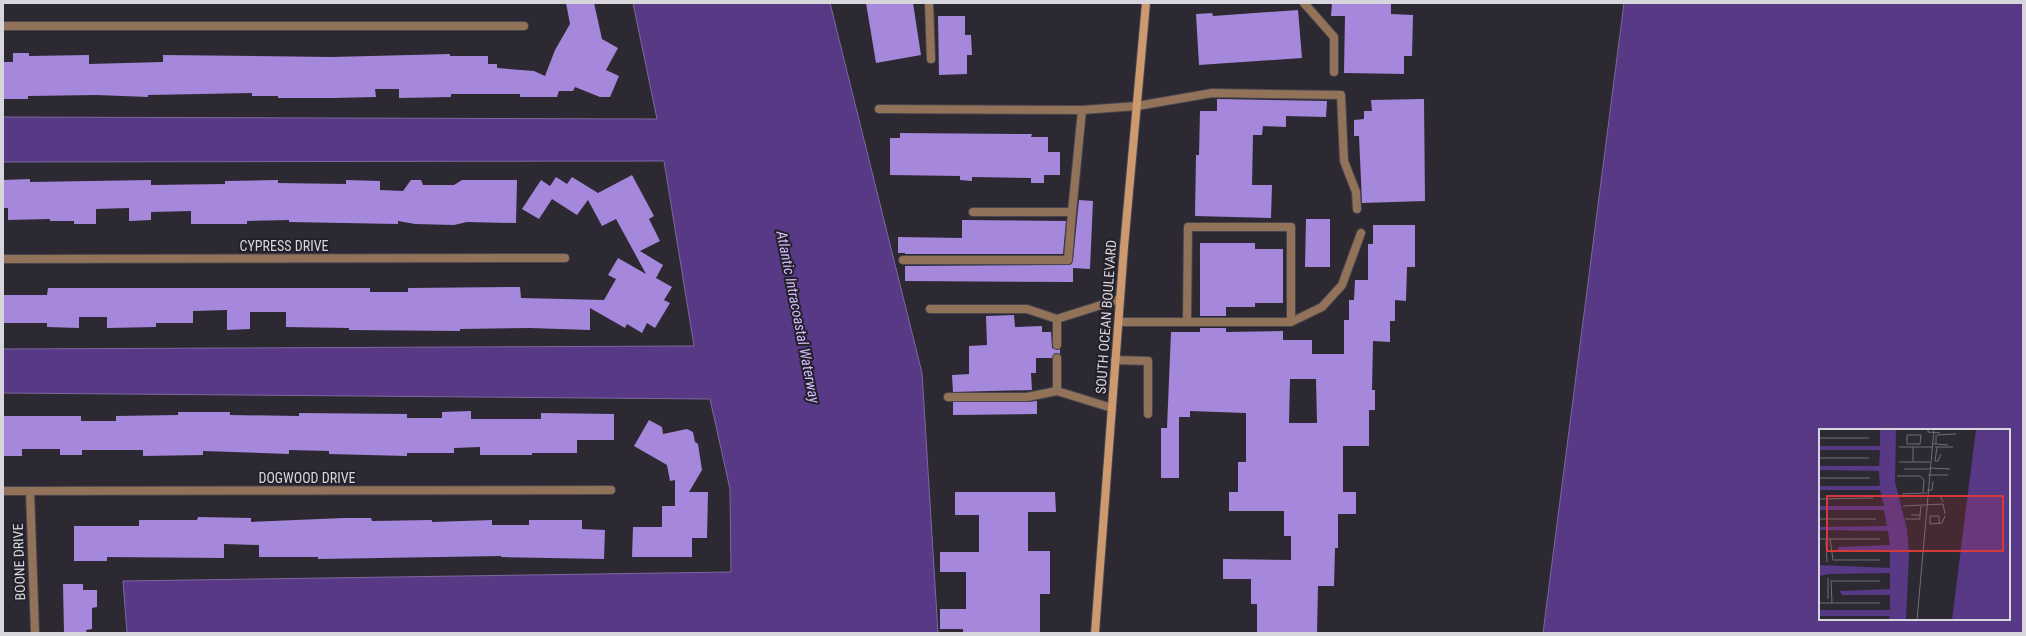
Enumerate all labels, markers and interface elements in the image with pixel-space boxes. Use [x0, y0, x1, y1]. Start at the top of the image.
water label: Atlantic Intracoastal Waterway [772, 228, 824, 406]
street label: CYPRESS DRIVE [240, 238, 328, 254]
street label: SOUTH OCEAN BOULEVARD [1093, 239, 1119, 395]
inset map [1819, 429, 2010, 620]
street label: DOGWOOD DRIVE [258, 470, 356, 486]
street label: BOONE DRIVE [10, 523, 28, 601]

